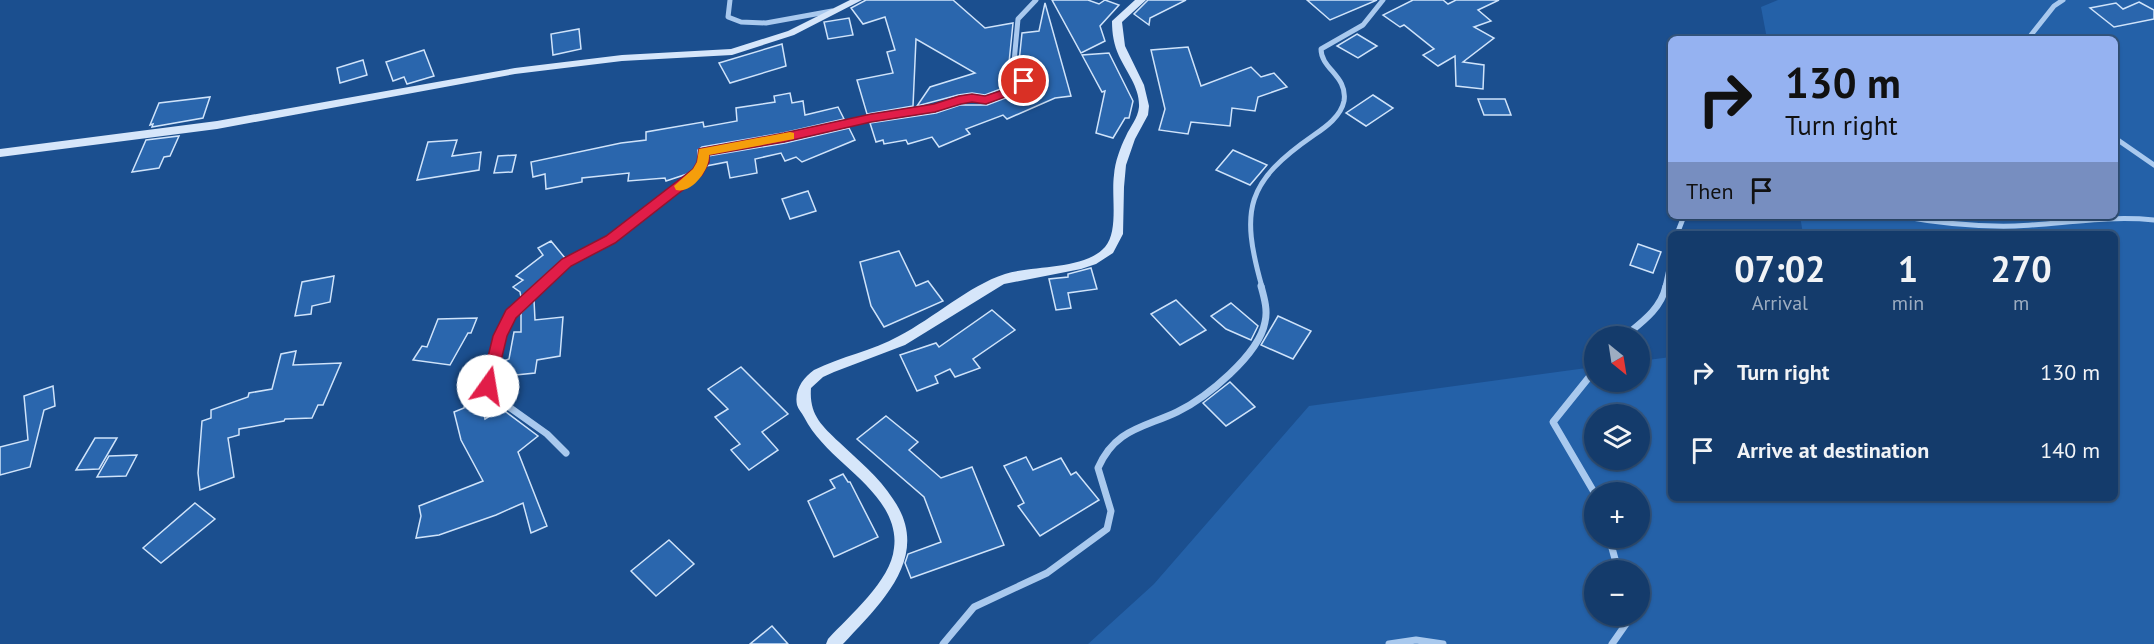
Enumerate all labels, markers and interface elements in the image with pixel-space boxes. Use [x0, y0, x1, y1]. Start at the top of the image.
pin [998, 55, 1049, 106]
text: 130 m [1785, 55, 1901, 110]
icon: right [1686, 60, 1764, 138]
icon: arrive [1007, 64, 1040, 97]
text: Turn right [1785, 108, 1898, 142]
icon: arrive [1745, 174, 1778, 207]
text: Then [1686, 177, 1733, 205]
text: 07:02 [1734, 245, 1826, 292]
text: 1 [1898, 245, 1918, 292]
text: 270 [1991, 245, 2052, 292]
text: Arrival [1752, 290, 1808, 316]
text: min [1892, 290, 1924, 316]
text: m [2013, 290, 2029, 316]
north arrow [1584, 326, 1650, 392]
map controls [1584, 326, 1650, 626]
position arrow [456, 354, 520, 418]
icon: right [1686, 356, 1719, 389]
text: Turn right [1737, 358, 1829, 386]
text: 130 m [2040, 358, 2100, 386]
button: layers [1584, 404, 1650, 470]
icon: arrive [1686, 434, 1719, 467]
text: Arrive at destination [1737, 436, 1929, 464]
text: 140 m [2040, 436, 2100, 464]
button: + [1584, 482, 1650, 548]
button: − [1584, 560, 1650, 626]

